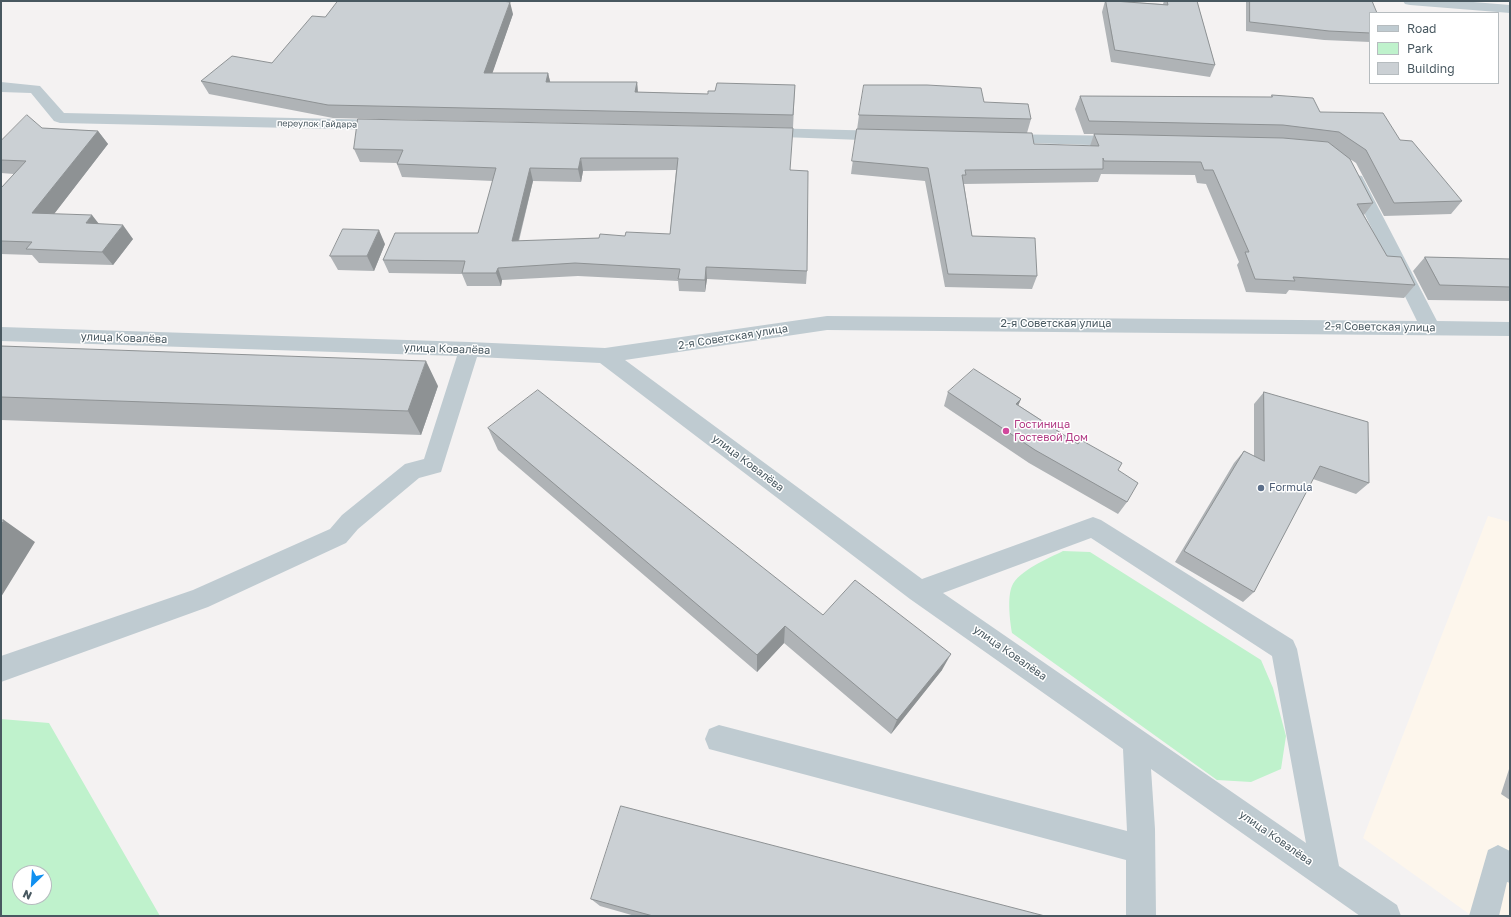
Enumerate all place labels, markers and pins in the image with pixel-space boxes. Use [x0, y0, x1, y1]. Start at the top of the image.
place label: Гостиница Гостевой Дом [1014, 418, 1088, 444]
marker: Гостиница Гостевой Дом [1001, 426, 1011, 436]
place label: Formula [1269, 481, 1312, 495]
marker: Formula [1256, 483, 1266, 493]

